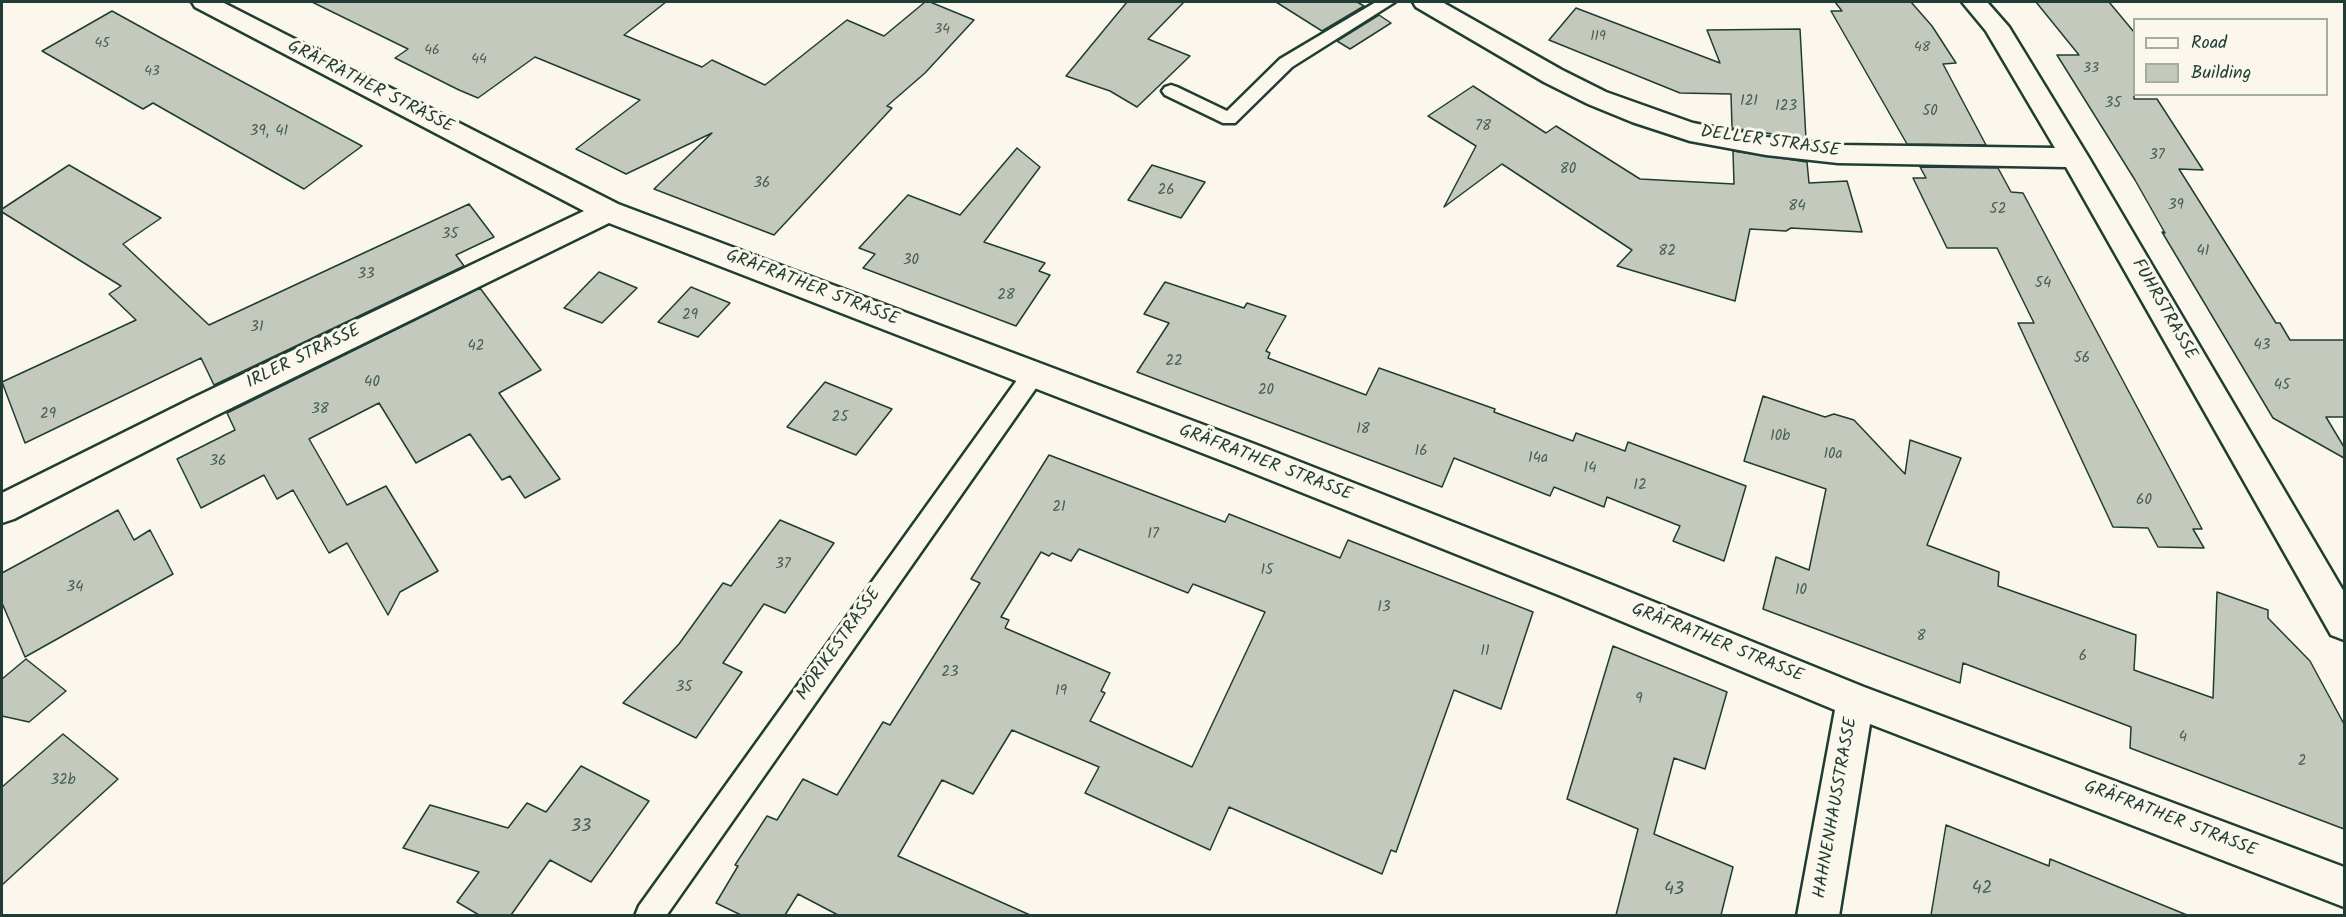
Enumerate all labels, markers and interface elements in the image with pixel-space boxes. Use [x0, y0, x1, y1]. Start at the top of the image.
legend [2133, 18, 2328, 96]
house number: 34 [934, 23, 950, 39]
text: Road [2191, 29, 2227, 58]
house number: 119 [1590, 30, 1606, 46]
house number: 45 [94, 37, 110, 53]
street label: GRÄFRATHER STRASSE [283, 37, 457, 139]
house number: 48 [1914, 41, 1930, 57]
house number: 46 [424, 44, 440, 60]
house number: 44 [471, 53, 487, 69]
text: Building [2191, 59, 2251, 88]
house number: 33 [2083, 62, 2099, 78]
house number: 43 [144, 65, 160, 81]
house number: 121 [1740, 93, 1758, 111]
house number: 35 [2105, 95, 2121, 113]
house number: 123 [1775, 98, 1797, 116]
house number: 50 [1922, 103, 1938, 121]
house number: 78 [1475, 118, 1491, 136]
house number: 39, 41 [250, 123, 288, 141]
street label: DELLER STRASSE [1699, 123, 1841, 163]
house number: 37 [2149, 147, 2165, 165]
house number: 80 [1560, 161, 1576, 179]
house number: 36 [754, 175, 770, 193]
house number: 26 [1157, 182, 1175, 200]
house number: 39 [2168, 197, 2184, 215]
house number: 84 [1788, 198, 1806, 216]
house number: 52 [1990, 201, 2006, 219]
house number: 35 [442, 226, 458, 244]
house number: 82 [1658, 243, 1676, 261]
house number: 41 [2197, 243, 2209, 261]
street label: GRÄFRATHER STRASSE [722, 246, 902, 332]
house number: 30 [903, 252, 919, 270]
street label: FUHRSTRASSE [2125, 256, 2201, 364]
house number: 33 [357, 266, 375, 284]
house number: 54 [2035, 275, 2051, 293]
house number: 28 [997, 287, 1015, 305]
house number: 29 [682, 307, 698, 325]
house number: 31 [250, 319, 264, 337]
street label: IRLER STRASSE [243, 321, 365, 395]
house number: 43 [2254, 337, 2270, 355]
house number: 42 [468, 338, 484, 356]
house number: 56 [2074, 350, 2090, 368]
house number: 22 [1165, 353, 1183, 371]
house number: 40 [364, 374, 380, 392]
house number: 45 [2274, 377, 2290, 395]
house number: 20 [1258, 382, 1274, 400]
house number: 38 [311, 401, 329, 419]
house number: 29 [40, 406, 56, 424]
house number: 25 [832, 409, 848, 427]
street label: GRÄFRATHER STRASSE [1175, 421, 1355, 507]
house number: 18 [1356, 421, 1370, 439]
house number: 10b [1770, 428, 1790, 446]
house number: 16 [1414, 443, 1428, 461]
house number: 10a [1823, 446, 1843, 464]
house number: 14a [1528, 450, 1548, 468]
house number: 36 [210, 453, 226, 471]
house number: 14 [1584, 460, 1596, 478]
house number: 12 [1633, 477, 1647, 495]
house number: 60 [2136, 492, 2152, 510]
house number: 21 [1052, 499, 1066, 517]
house number: 17 [1147, 526, 1159, 544]
house number: 37 [775, 556, 791, 574]
house number: 15 [1261, 562, 1273, 580]
house number: 34 [67, 579, 83, 597]
house number: 10 [1795, 582, 1807, 600]
street label: MÖRIKESTRASSE [793, 584, 887, 706]
house number: 13 [1377, 599, 1391, 617]
street label: GRÄFRATHER STRASSE [1628, 600, 1806, 688]
house number: 8 [1916, 628, 1926, 646]
house number: 11 [1480, 643, 1490, 661]
house number: 6 [2079, 648, 2087, 666]
house number: 23 [941, 664, 959, 682]
house number: 35 [676, 679, 692, 697]
house number: 19 [1055, 683, 1067, 701]
house number: 9 [1635, 691, 1643, 709]
street label: HAHNENHAUSSTRASSE [1810, 716, 1864, 900]
house number: 4 [2179, 729, 2187, 747]
house number: 2 [2298, 753, 2306, 771]
house number: 32b [50, 772, 76, 790]
street label: GRÄFRATHER STRASSE [2080, 777, 2260, 863]
house number: 33 [571, 817, 591, 839]
house number: 42 [1972, 879, 1992, 901]
house number: 43 [1664, 880, 1684, 902]

